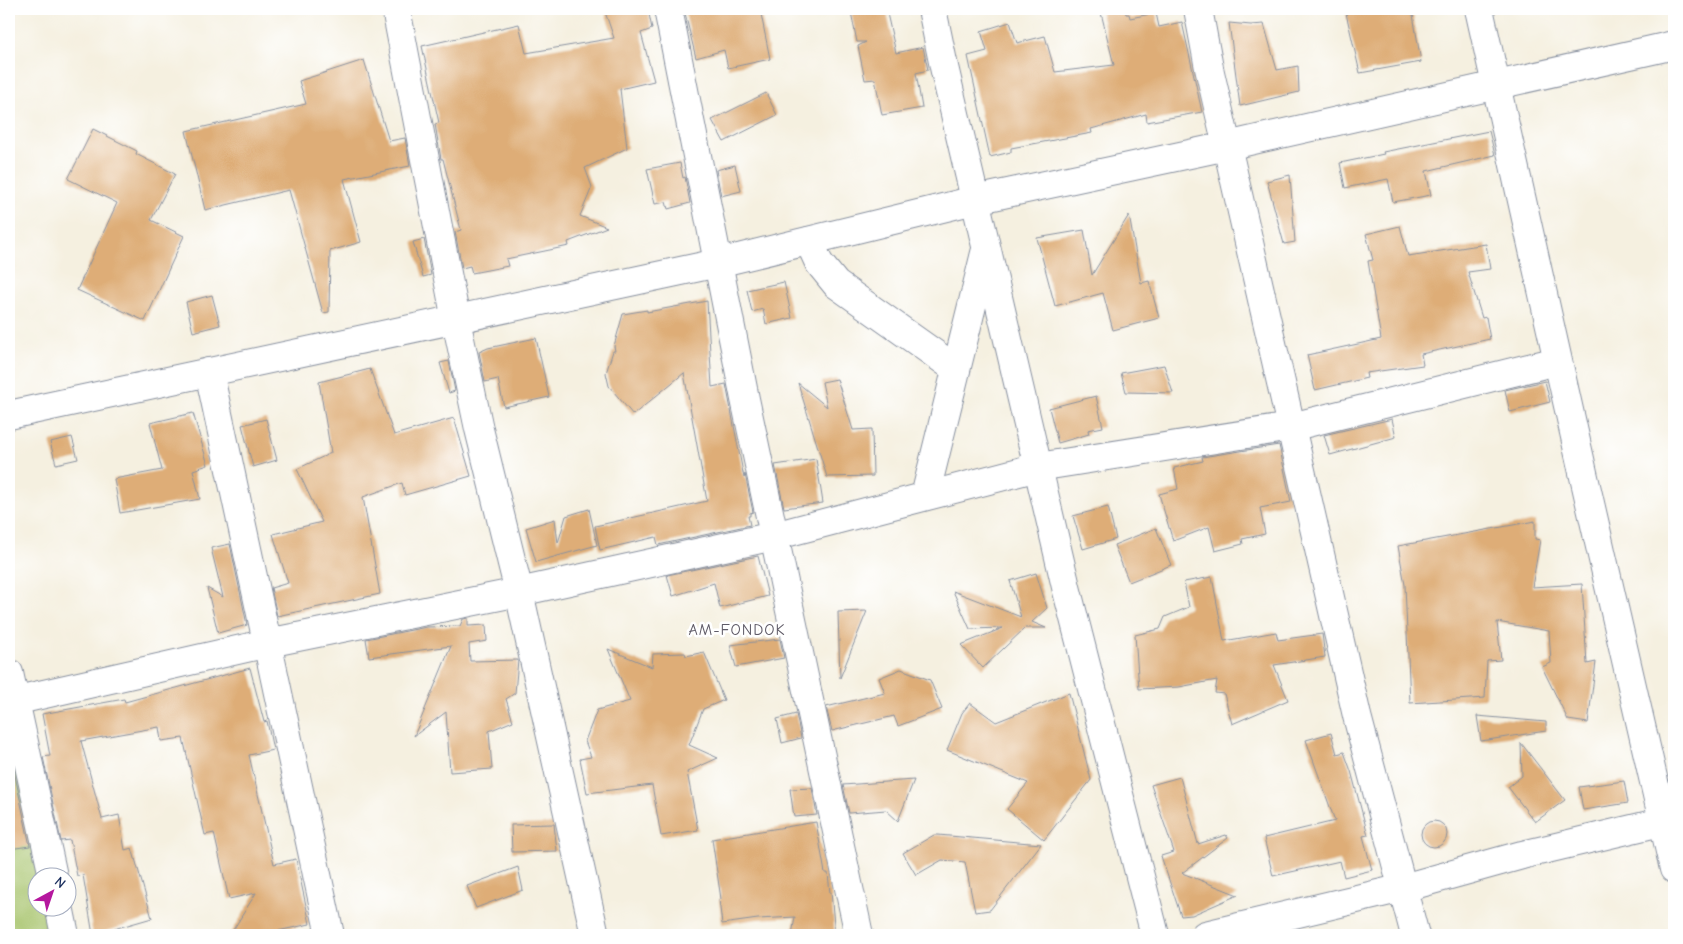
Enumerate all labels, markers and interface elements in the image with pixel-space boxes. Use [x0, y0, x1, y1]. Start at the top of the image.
district label: AM-FONDOK [688, 621, 786, 639]
north arrow [28, 866, 78, 916]
text: N [51, 873, 69, 892]

